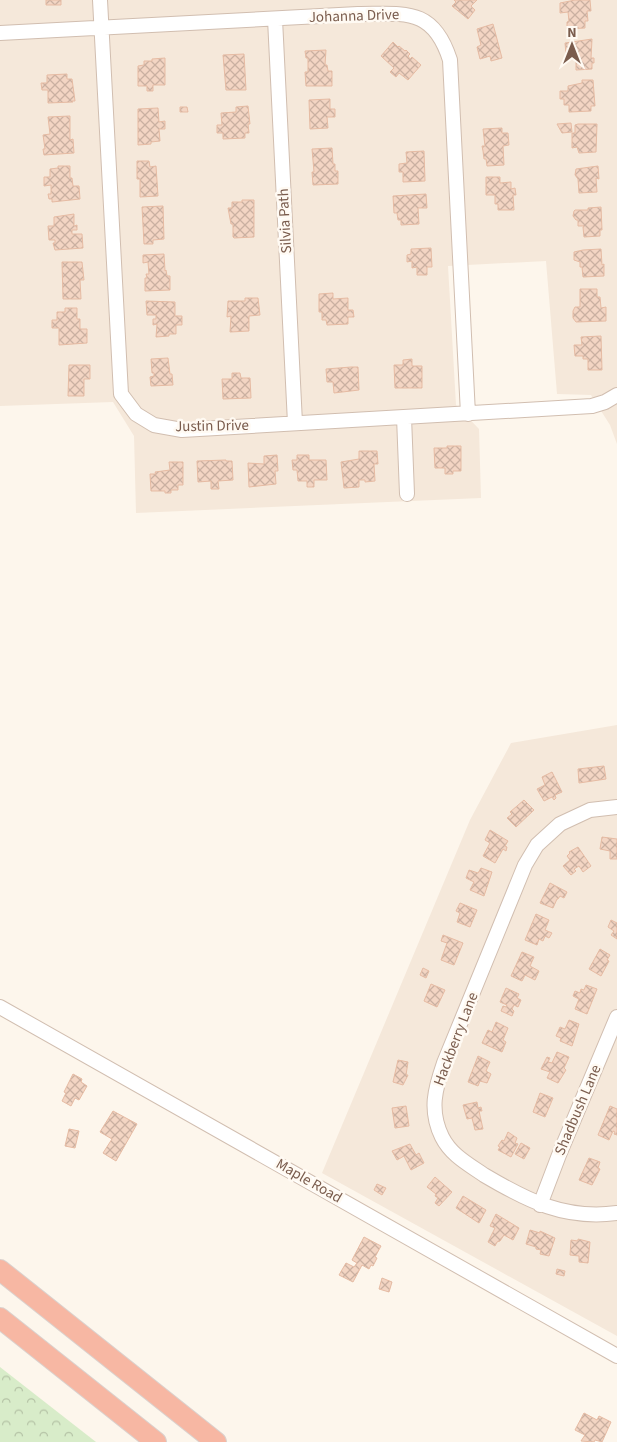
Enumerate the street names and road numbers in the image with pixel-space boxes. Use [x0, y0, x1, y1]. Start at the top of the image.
street label: Johanna Drive [308, 4, 400, 28]
street label: Silvia Path [273, 188, 297, 254]
street label: Justin Drive [175, 415, 249, 437]
street label: Hackberry Lane [429, 989, 483, 1089]
street label: Shadbush Lane [549, 1062, 607, 1158]
street label: Maple Road [272, 1154, 346, 1208]

